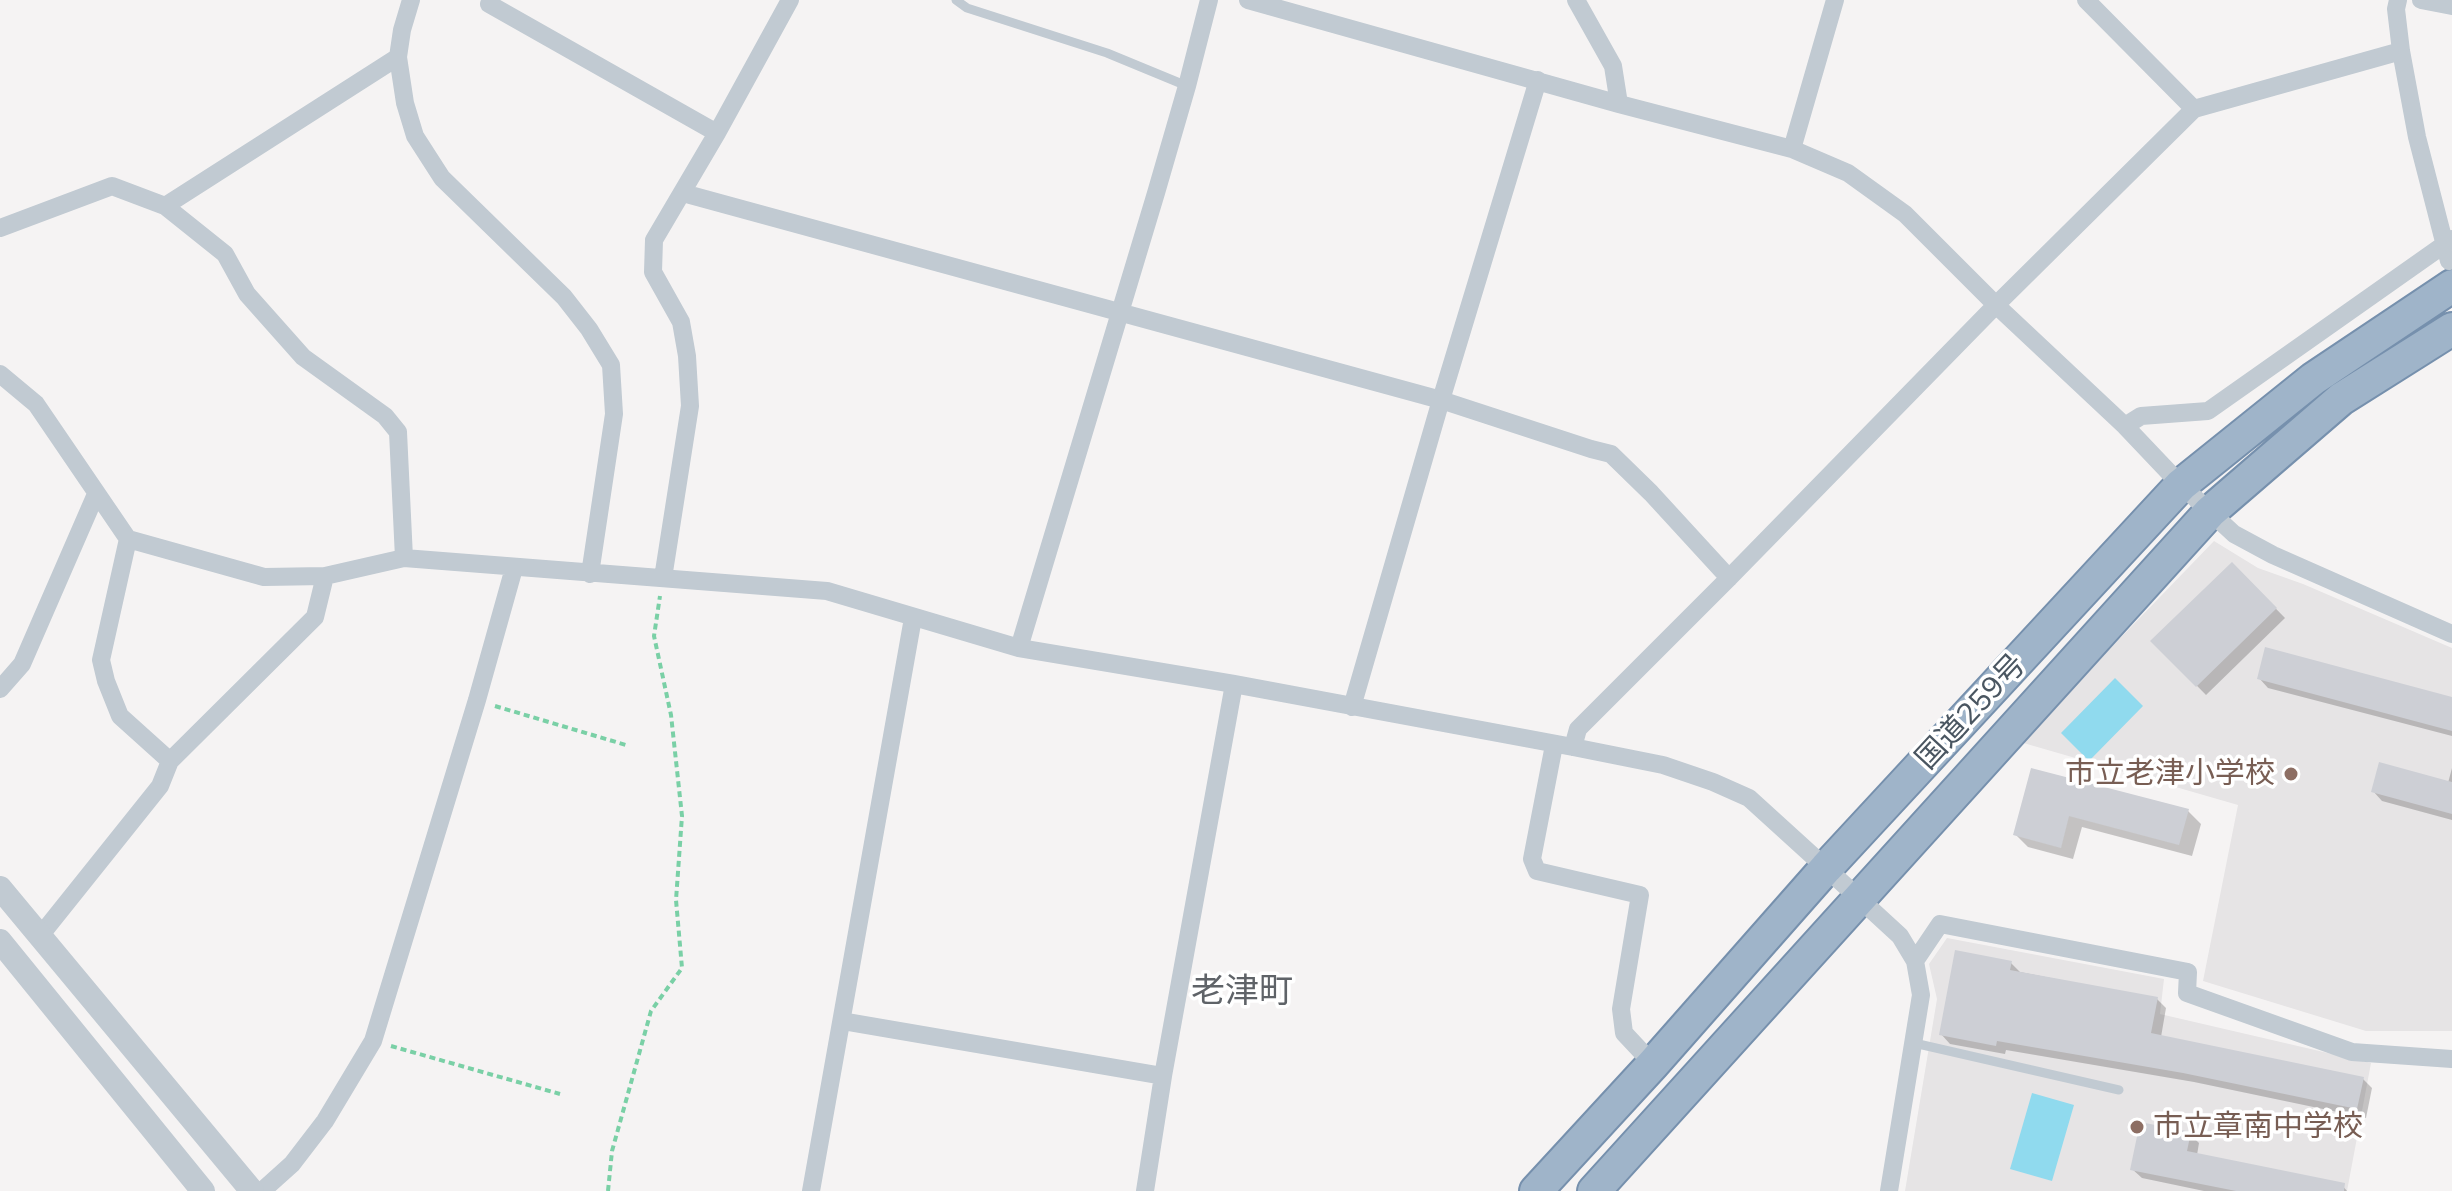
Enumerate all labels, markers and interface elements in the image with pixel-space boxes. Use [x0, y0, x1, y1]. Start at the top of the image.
street label: 国道259号 [1909, 647, 2033, 777]
place label: 市立老津小学校 [2065, 756, 2275, 792]
marker: 市立老津小学校 [2282, 765, 2300, 783]
district label: 老津町 [1191, 972, 1293, 1012]
place label: 市立章南中学校 [2153, 1109, 2363, 1145]
marker: 市立章南中学校 [2128, 1118, 2146, 1136]

